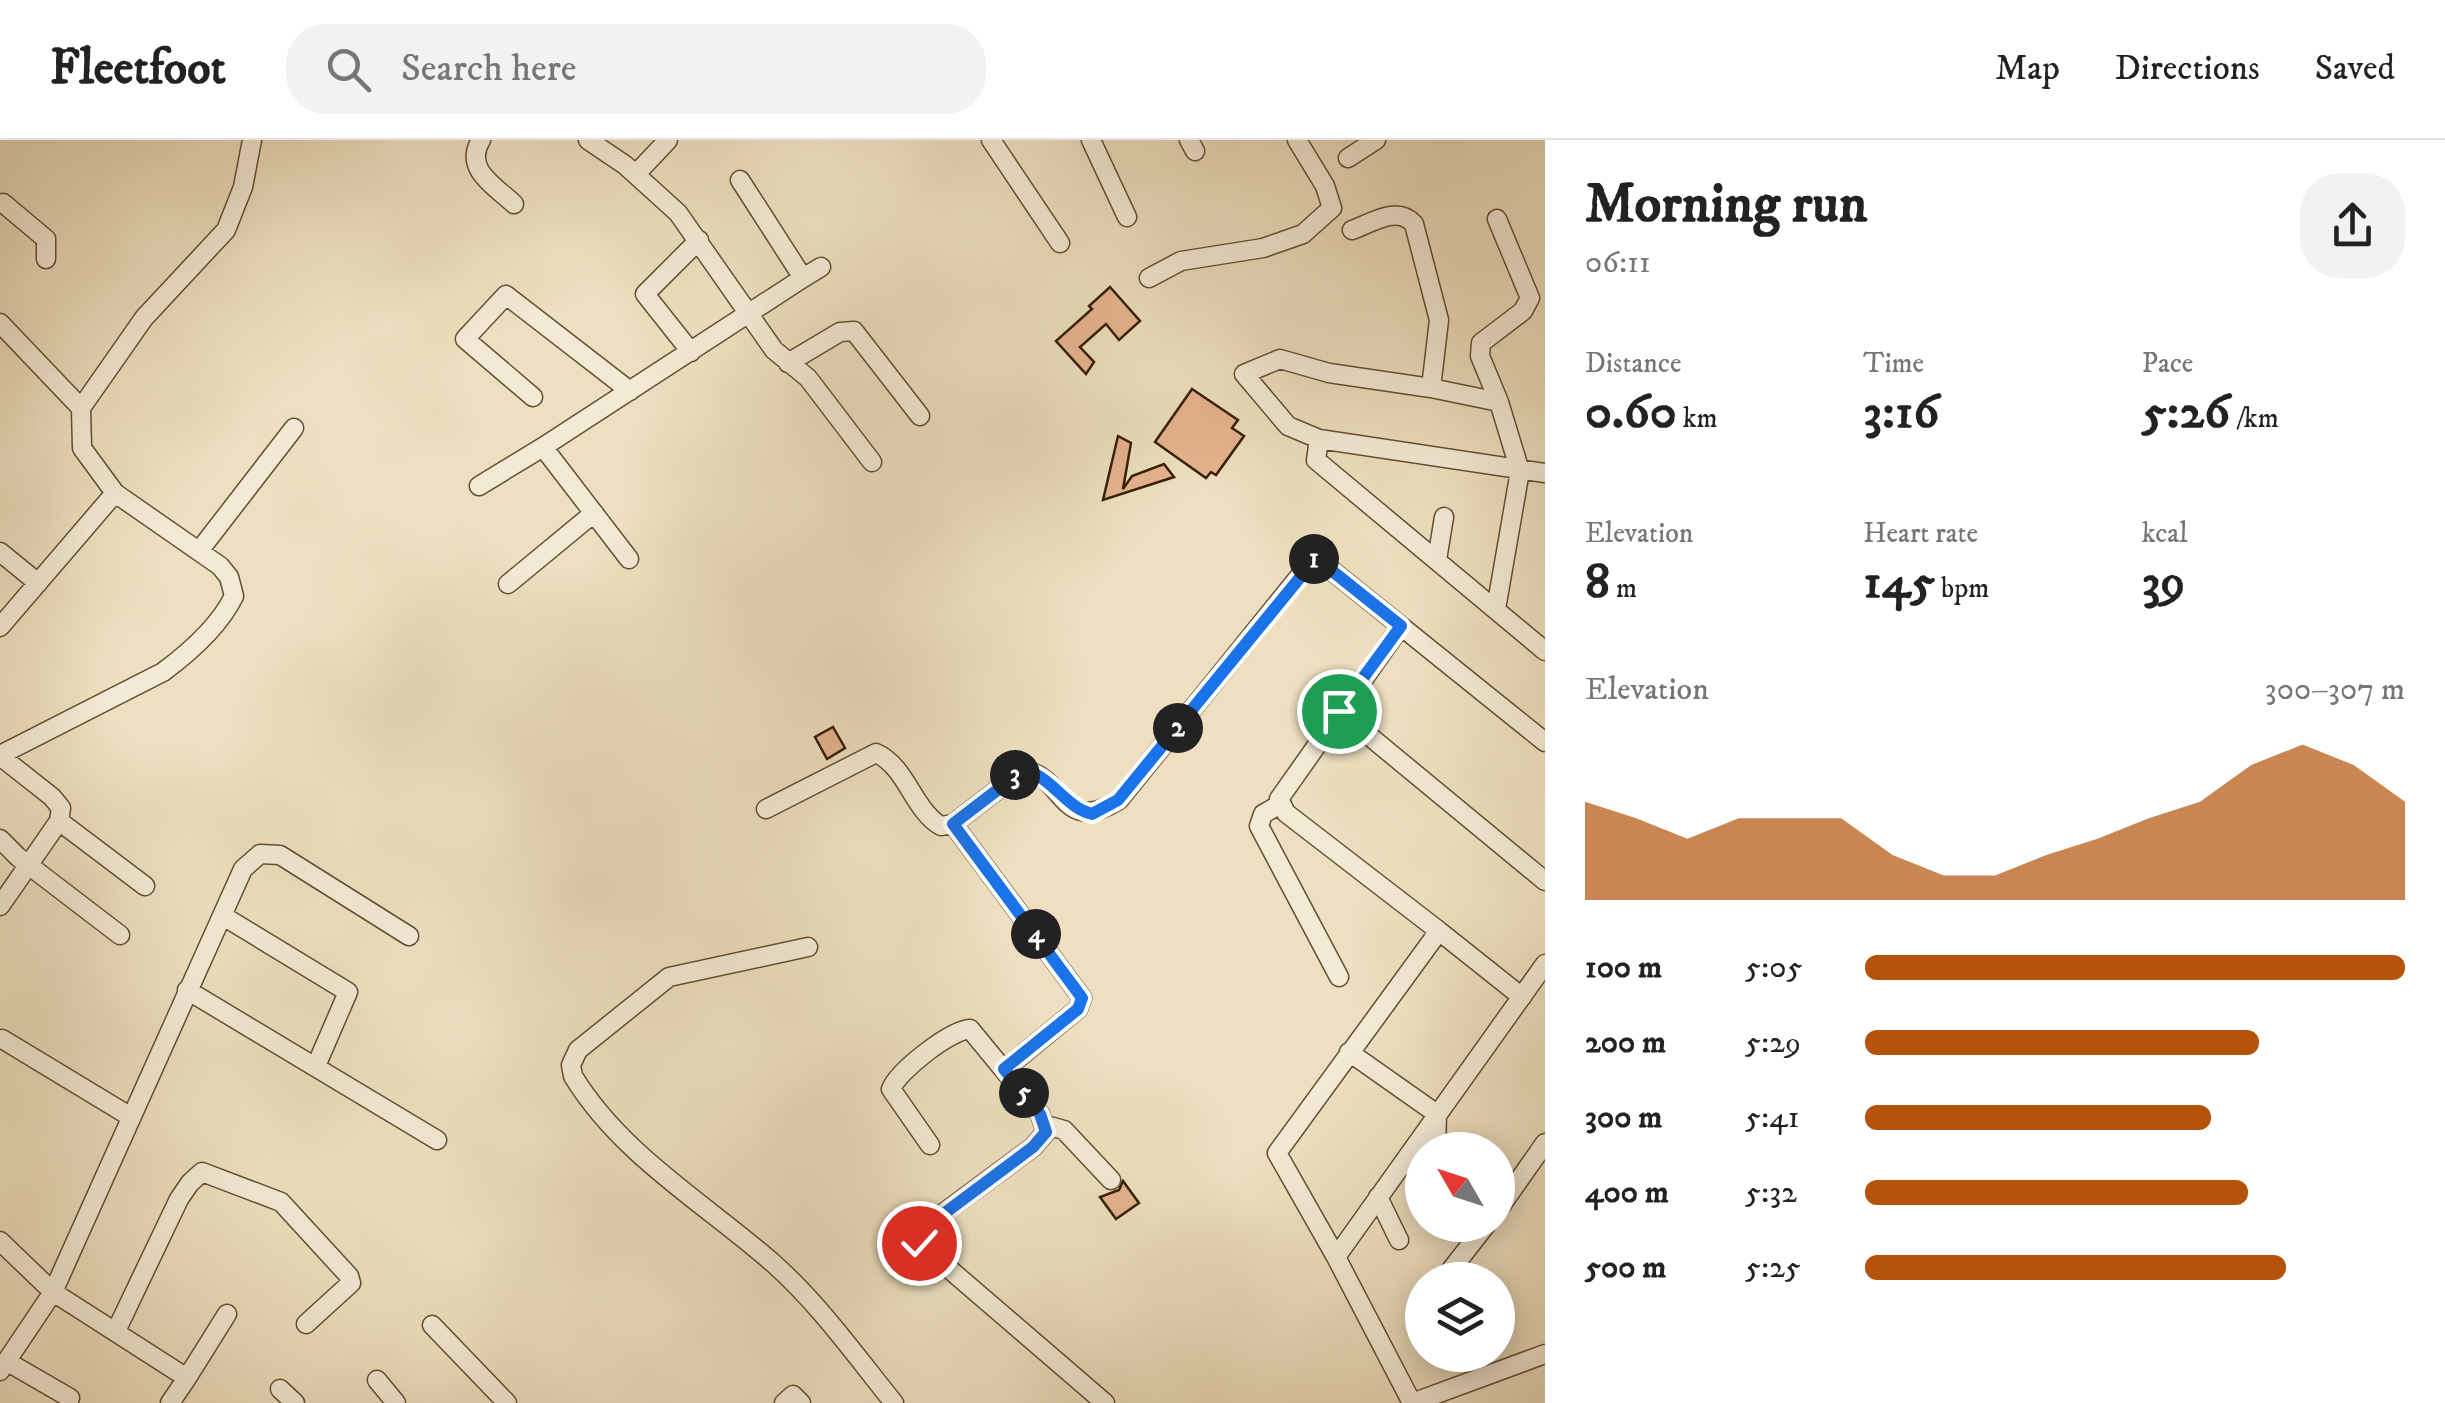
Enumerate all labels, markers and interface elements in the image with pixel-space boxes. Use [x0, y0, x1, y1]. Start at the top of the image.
search box [286, 24, 986, 114]
text: Fleetfoot [50, 39, 226, 99]
icon: search [321, 42, 376, 97]
text: Search here [401, 45, 577, 93]
text: Map [1995, 47, 2060, 91]
text: Directions [2115, 47, 2260, 91]
text: Saved [2315, 47, 2395, 91]
text: Morning run [1585, 171, 1867, 240]
button: share [2300, 173, 2405, 278]
text: 06:11 [1585, 243, 1651, 283]
text: Distance [1585, 346, 1681, 381]
text: Time [1863, 346, 1924, 381]
text: Pace [2142, 346, 2193, 381]
text: 0.60 [1585, 381, 1677, 444]
text: 3:16 [1863, 381, 1939, 444]
text: 5:26 [2142, 381, 2230, 444]
text: km [1677, 401, 1718, 436]
text: /km [2230, 401, 2279, 436]
text: Elevation [1585, 516, 1693, 551]
text: Heart rate [1863, 516, 1978, 551]
text: kcal [2142, 516, 2188, 551]
pin: 1 [1289, 534, 1339, 584]
text: 1 [1309, 541, 1319, 576]
text: 8 [1585, 551, 1610, 614]
text: 145 [1863, 551, 1935, 614]
text: 39 [2142, 551, 2185, 614]
text: m [1610, 571, 1637, 606]
text: bpm [1935, 571, 1989, 606]
pin [1297, 669, 1382, 754]
text: Elevation [1585, 670, 1709, 710]
text: 300–307 m [2265, 670, 2405, 710]
icon: arrive [1312, 684, 1367, 739]
pin: 2 [1153, 703, 1203, 753]
text: 2 [1171, 710, 1185, 745]
pin: 3 [990, 750, 1040, 800]
text: 3 [1010, 757, 1020, 792]
pin: 4 [1011, 909, 1061, 959]
text: 4 [1028, 916, 1044, 951]
text: 100 m [1585, 948, 1662, 988]
text: 5:05 [1745, 948, 1802, 988]
text: 200 m [1585, 1023, 1666, 1063]
text: 5:29 [1745, 1023, 1801, 1063]
pin: 5 [999, 1068, 1049, 1118]
text: 5 [1017, 1075, 1031, 1110]
text: 300 m [1585, 1098, 1662, 1138]
text: 5:41 [1745, 1098, 1799, 1138]
north arrow [1405, 1132, 1515, 1242]
map controls [1405, 1132, 1515, 1372]
text: 400 m [1585, 1173, 1669, 1213]
text: 5:32 [1745, 1173, 1797, 1213]
pin [877, 1201, 962, 1286]
icon: check [892, 1216, 947, 1271]
text: 500 m [1585, 1248, 1666, 1288]
text: 5:25 [1745, 1248, 1801, 1288]
button: layers [1405, 1262, 1515, 1372]

